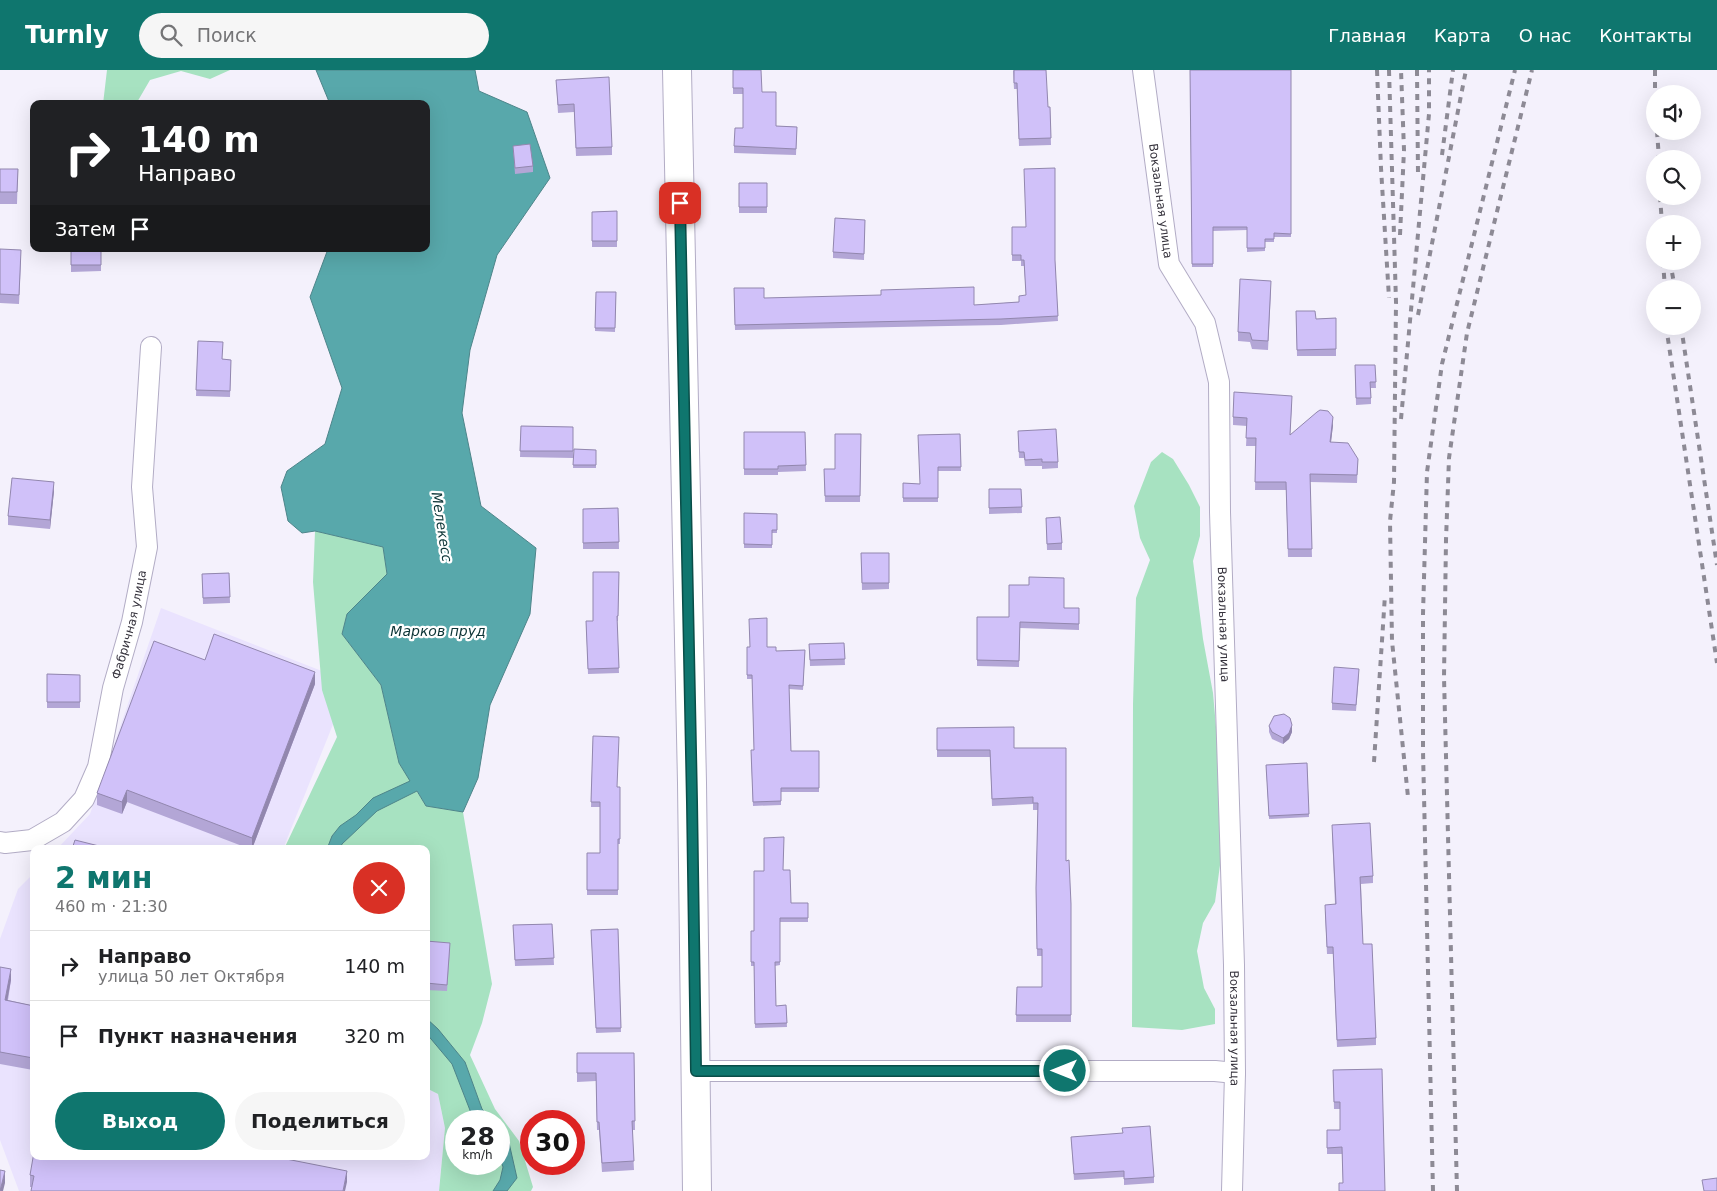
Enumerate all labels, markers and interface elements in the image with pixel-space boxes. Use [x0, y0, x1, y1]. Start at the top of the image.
search box [139, 13, 489, 58]
text: Turnly [25, 21, 109, 49]
icon: search [157, 21, 185, 49]
text: Поиск [197, 24, 257, 46]
text: Главная [1328, 25, 1406, 46]
text: Карта [1434, 25, 1491, 46]
text: О нас [1519, 25, 1571, 46]
text: Контакты [1599, 25, 1692, 46]
map controls [1646, 85, 1701, 335]
button: sound [1646, 85, 1701, 140]
icon: right [55, 120, 120, 185]
text: 140 m [138, 120, 260, 160]
street label: Вокзальная улица [1146, 143, 1175, 259]
button: search [1646, 150, 1701, 205]
text: Направо [138, 161, 236, 186]
pin [659, 182, 701, 224]
icon: arrive [666, 189, 694, 217]
icon: arrive [126, 215, 154, 243]
button: + [1646, 215, 1701, 270]
text: Затем [55, 218, 116, 240]
button: − [1646, 280, 1701, 335]
water label: Мелекесс [429, 491, 455, 563]
street label: Вокзальная улица [1215, 566, 1232, 683]
street label: Фабричная улица [109, 569, 149, 681]
water label: Марков пруд [390, 623, 486, 639]
text: 2 мин [55, 860, 153, 895]
button: close [353, 862, 405, 914]
text: 460 m · 21:30 [55, 897, 168, 916]
text: Направо [98, 945, 191, 967]
icon: right [55, 952, 83, 980]
text: 140 m [344, 955, 405, 977]
text: улица 50 лет Октября [98, 967, 285, 986]
street label: Вокзальная улица [1227, 970, 1242, 1086]
icon: arrive [55, 1022, 83, 1050]
text: Пункт назначения [98, 1025, 297, 1047]
text: 320 m [344, 1025, 405, 1047]
position arrow [1038, 1044, 1090, 1096]
button: Выход [55, 1092, 225, 1150]
button: Поделиться [235, 1092, 405, 1150]
speed limit sign: 30 [520, 1110, 585, 1175]
text: 28 [460, 1122, 495, 1151]
text: km/h [462, 1148, 493, 1162]

